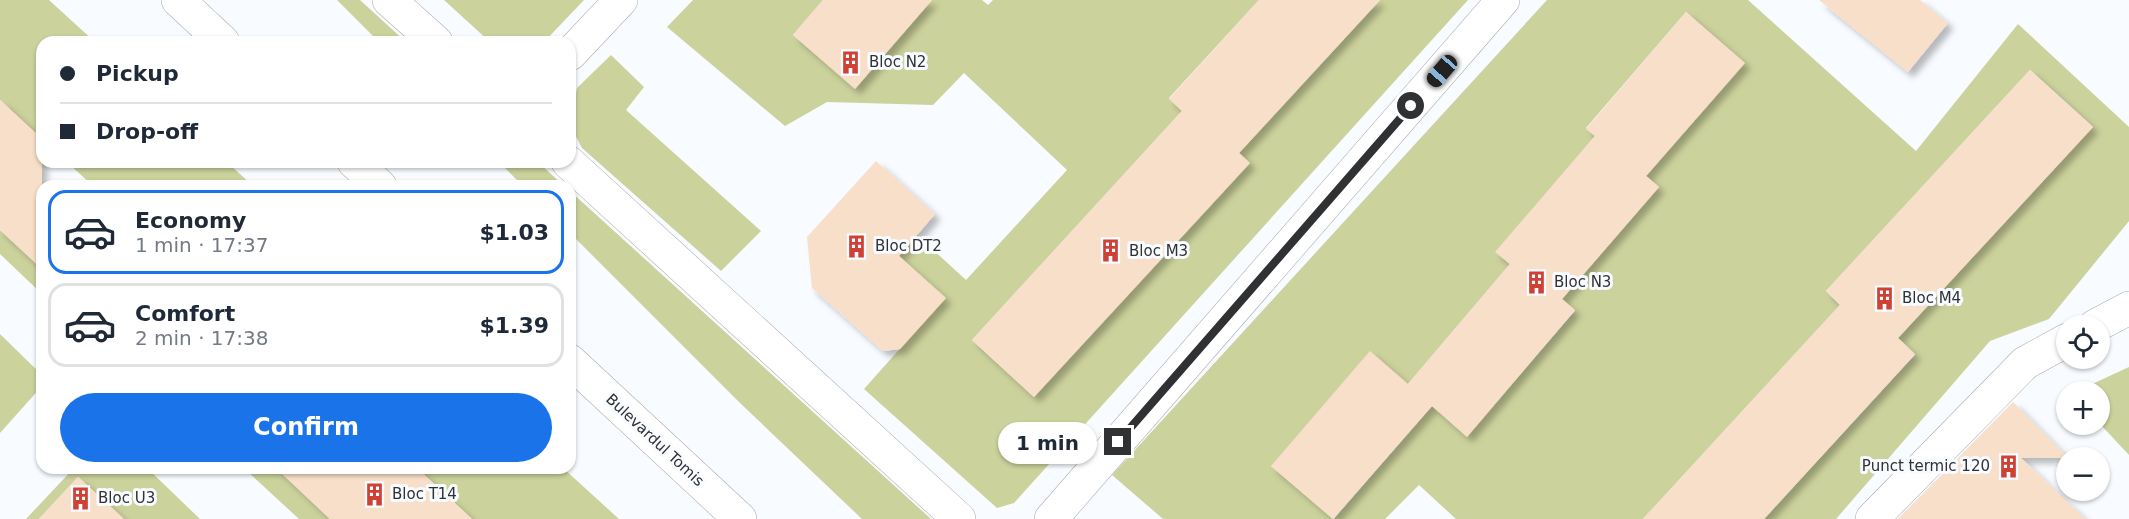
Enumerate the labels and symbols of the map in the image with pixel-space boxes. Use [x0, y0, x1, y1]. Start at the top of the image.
building icon: Bloc N2 [838, 49, 864, 75]
car [1423, 52, 1461, 90]
place label: Bloc N2 [869, 53, 926, 71]
route start [1397, 92, 1424, 119]
building icon: Bloc DT2 [844, 233, 870, 259]
place label: Bloc DT2 [875, 237, 942, 255]
building icon: Bloc M3 [1098, 238, 1124, 264]
place label: Bloc M3 [1129, 242, 1188, 260]
building icon: Bloc N3 [1523, 269, 1549, 295]
place label: Bloc N3 [1554, 273, 1611, 291]
building icon: Bloc M4 [1871, 285, 1897, 311]
place label: Bloc M4 [1902, 289, 1961, 307]
street label: Bulevardul Tomis [602, 390, 708, 490]
callout: 1 min [998, 421, 1097, 463]
route end [1104, 428, 1131, 455]
building icon: Punct termic 120 [1995, 453, 2021, 479]
place label: Punct termic 120 [1862, 457, 1990, 475]
building icon: Bloc T14 [361, 481, 387, 507]
building icon: Bloc U3 [67, 485, 93, 511]
place label: Bloc T14 [392, 485, 457, 503]
place label: Bloc U3 [98, 489, 155, 507]

